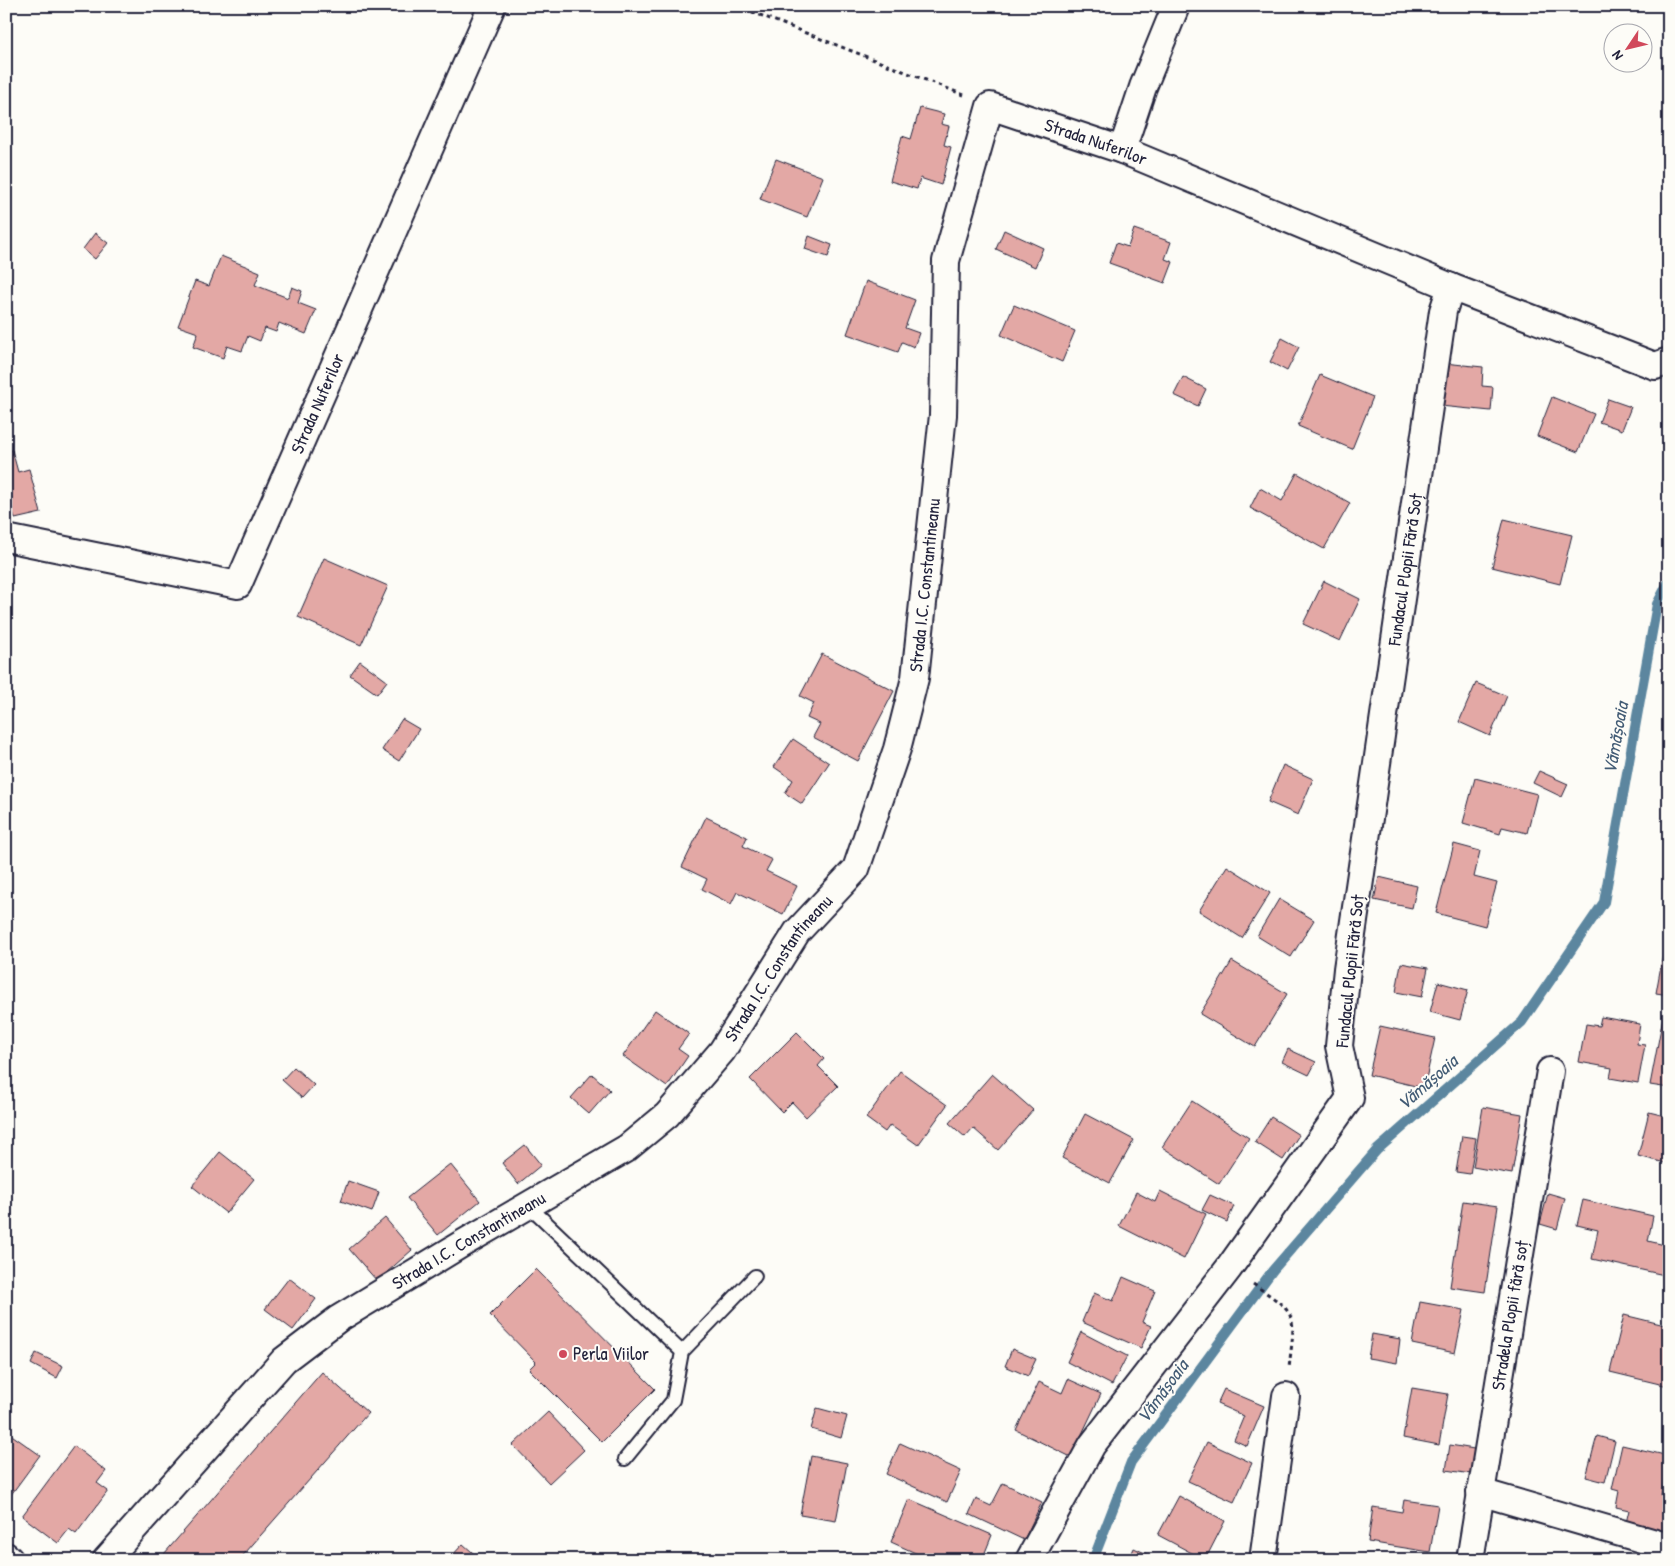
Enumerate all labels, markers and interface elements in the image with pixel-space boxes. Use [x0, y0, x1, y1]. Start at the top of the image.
north arrow [1602, 22, 1652, 72]
text: N [1607, 47, 1627, 64]
street label: Strada Nuferilor [1041, 112, 1151, 171]
street label: Strada Nuferilor [284, 349, 350, 457]
street label: Fundacul Plopii Fără Soț [1381, 491, 1428, 648]
street label: Strada I.C. Constantineanu [903, 497, 946, 673]
water label: Vămășoaia [1596, 697, 1635, 776]
street label: Strada I.C. Constantineanu [718, 889, 838, 1046]
street label: Fundacul Plopii Fără Soț [1329, 893, 1370, 1050]
water label: Vămășoaia [1391, 1047, 1465, 1116]
street label: Strada I.C. Constantineanu [387, 1185, 550, 1295]
street label: Stradela Plopii fără soț [1485, 1238, 1534, 1392]
place label: Perla Viilor [573, 1341, 649, 1366]
marker: Perla Viilor [557, 1348, 569, 1360]
water label: Vămășoaia [1130, 1352, 1195, 1428]

